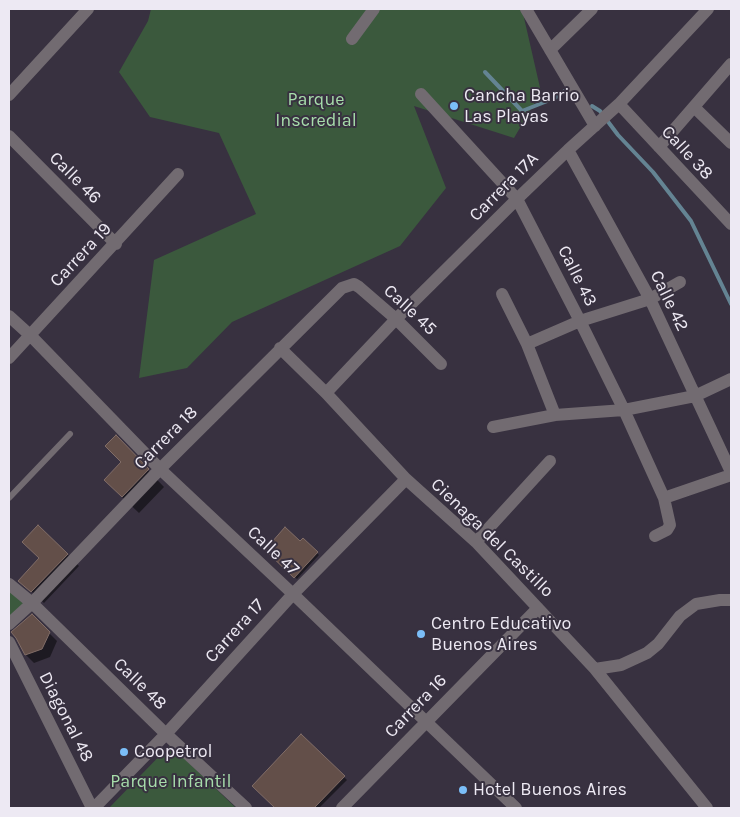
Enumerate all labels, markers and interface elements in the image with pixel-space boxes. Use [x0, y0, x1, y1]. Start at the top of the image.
place label: Cancha Barrio Las Playas [464, 85, 579, 128]
park label: Parque Inscredial [275, 89, 357, 132]
marker: Cancha Barrio Las Playas [448, 100, 460, 112]
street label: Calle 38 [657, 121, 717, 185]
street label: Calle 46 [44, 147, 106, 209]
street label: Carrera 17A [465, 148, 543, 226]
street label: Carrera 19 [46, 218, 116, 292]
street label: Calle 43 [553, 242, 601, 310]
street label: Calle 42 [645, 267, 693, 335]
street label: Calle 45 [379, 280, 441, 340]
street label: Carrera 18 [130, 402, 202, 474]
street label: Cienaga del Castillo [426, 474, 558, 602]
street label: Calle 47 [243, 522, 303, 580]
street label: Carrera 17 [201, 595, 269, 667]
place label: Centro Educativo Buenos Aires [431, 613, 571, 656]
marker: Centro Educativo Buenos Aires [415, 628, 427, 640]
street label: Calle 48 [109, 653, 171, 715]
street label: Diagonal 48 [34, 668, 98, 766]
street label: Carrera 16 [380, 670, 452, 742]
place label: Coopetrol [134, 741, 213, 763]
marker: Coopetrol [118, 746, 130, 758]
park label: Parque Infantil [110, 771, 232, 793]
place label: Hotel Buenos Aires [473, 779, 627, 801]
marker: Hotel Buenos Aires [457, 784, 469, 796]

